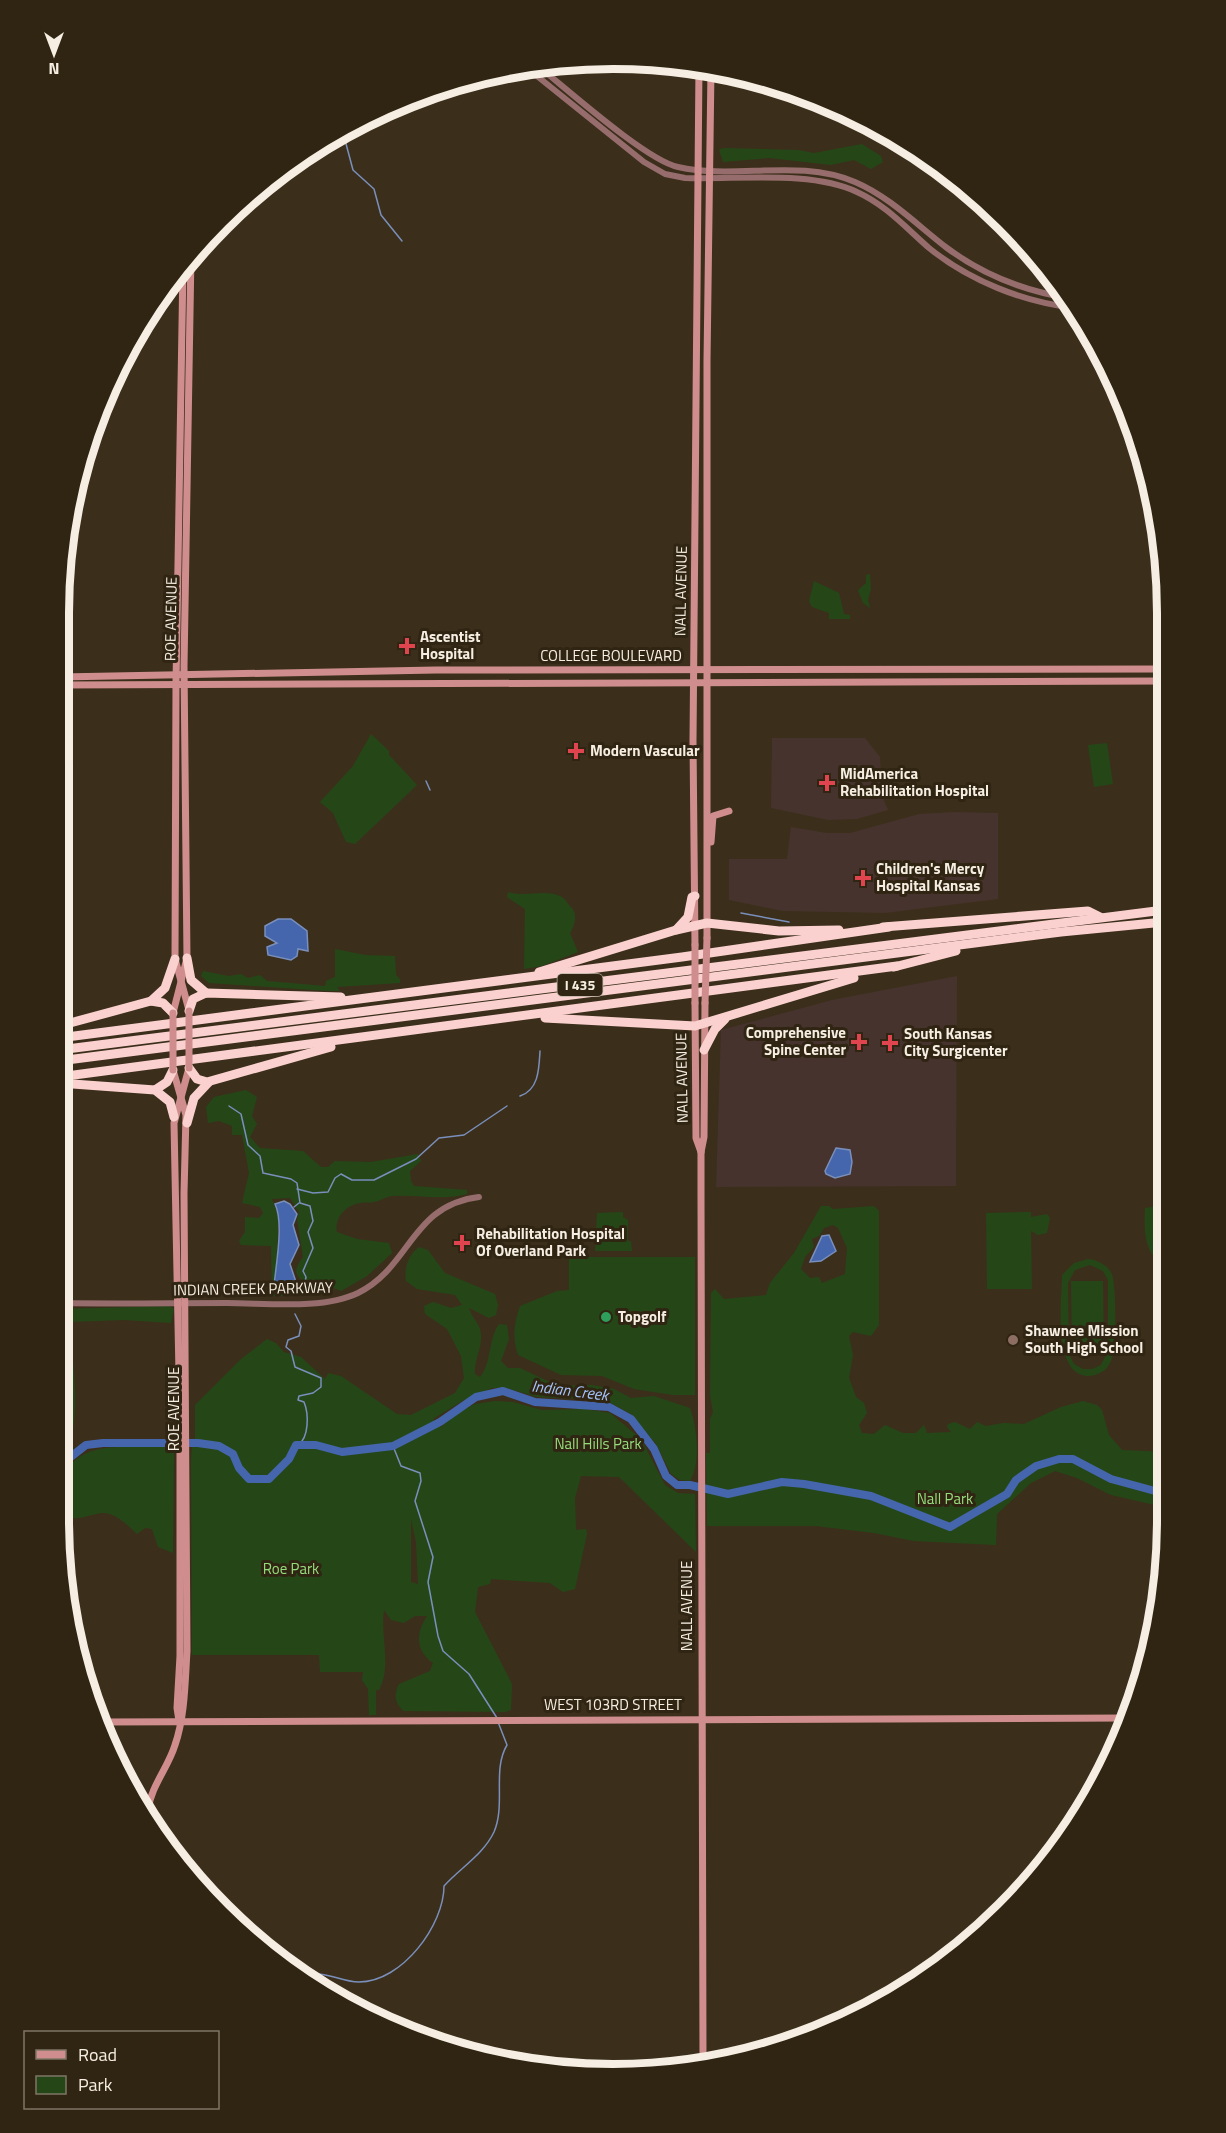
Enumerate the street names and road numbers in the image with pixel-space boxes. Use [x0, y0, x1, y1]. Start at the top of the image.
street label: NALL AVENUE [668, 546, 693, 636]
street label: ROE AVENUE [158, 577, 183, 661]
street label: COLLEGE BOULEVARD [540, 644, 682, 667]
road number: I 435 [558, 974, 602, 996]
street label: NALL AVENUE [669, 1033, 694, 1123]
street label: INDIAN CREEK PARKWAY [173, 1276, 333, 1301]
street label: ROE AVENUE [162, 1367, 185, 1451]
street label: NALL AVENUE [675, 1561, 698, 1651]
street label: WEST 103RD STREET [544, 1693, 682, 1716]

